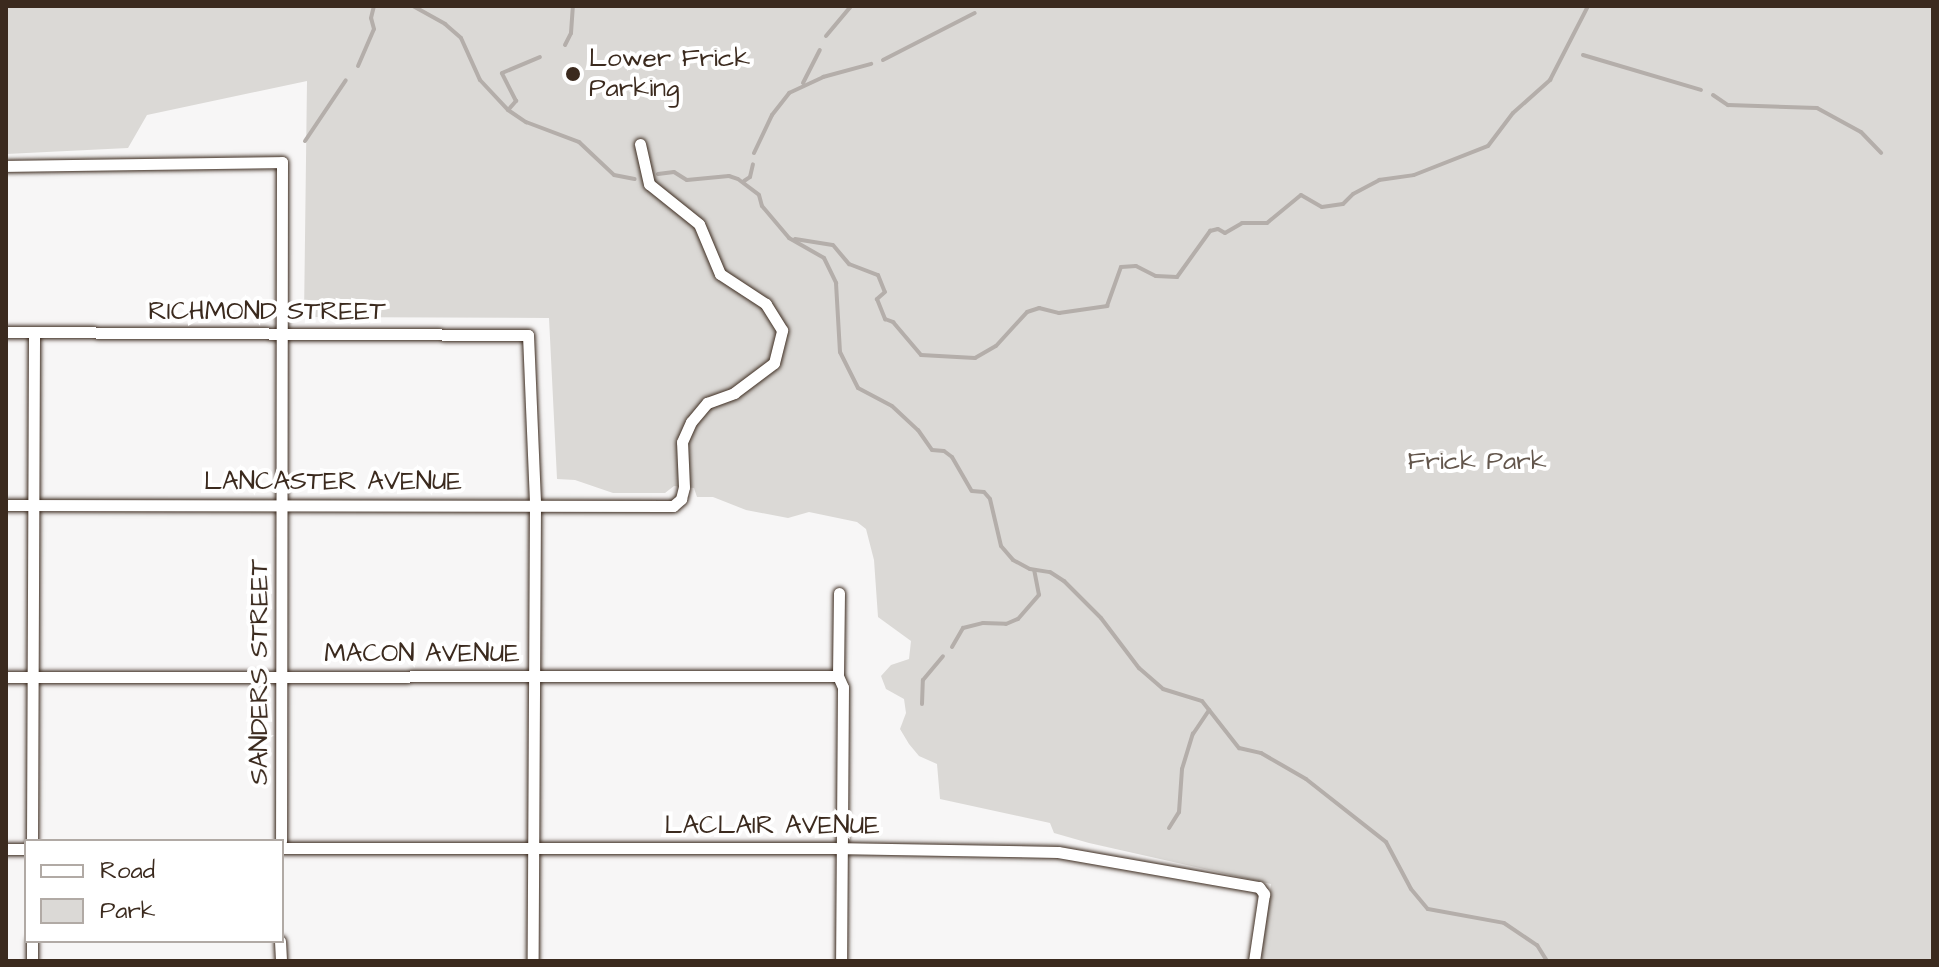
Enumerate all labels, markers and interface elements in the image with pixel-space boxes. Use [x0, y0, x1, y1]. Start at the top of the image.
place label: Lower Frick Parking [589, 43, 750, 104]
marker: Lower Frick Parking [564, 65, 582, 83]
street label: RICHMOND STREET [148, 296, 386, 328]
park label: Frick Park [1407, 446, 1547, 478]
street label: LANCASTER AVENUE [204, 466, 462, 498]
street label: SANDERS STREET [244, 559, 276, 785]
street label: MACON AVENUE [324, 638, 520, 670]
street label: LACLAIR AVENUE [664, 810, 880, 842]
legend [24, 839, 284, 943]
text: Road [100, 854, 155, 888]
text: Park [100, 894, 156, 928]

